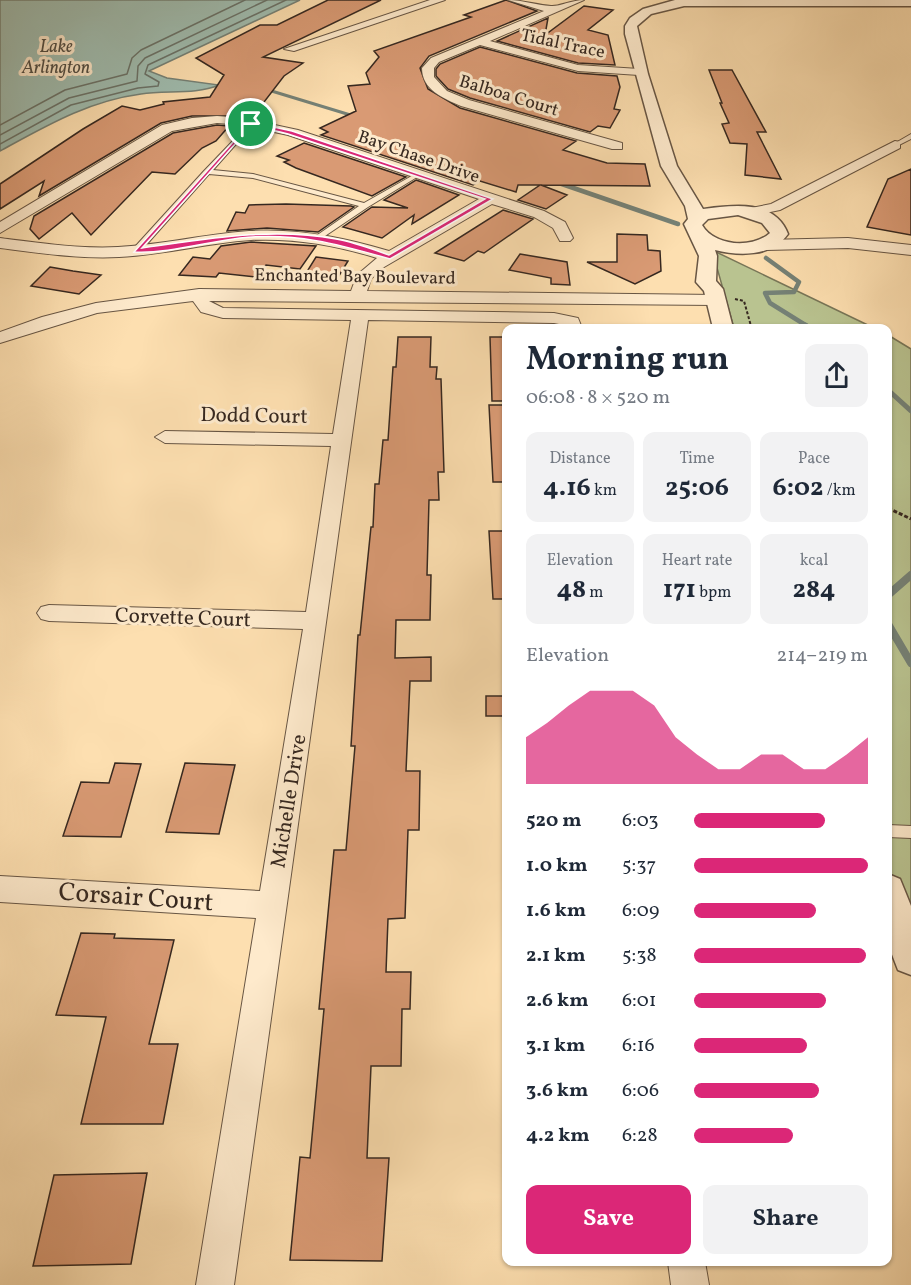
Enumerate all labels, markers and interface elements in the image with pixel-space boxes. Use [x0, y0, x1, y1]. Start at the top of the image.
street label: Tidal Trace [518, 23, 607, 66]
water label: Lake Arlington [21, 35, 90, 81]
street label: Balboa Court [456, 69, 561, 123]
pin [225, 98, 276, 149]
icon: arrive [234, 107, 267, 140]
street label: Bay Chase Drive [354, 125, 483, 190]
street label: Enchanted Bay Boulevard [254, 263, 456, 292]
text: Morning run [526, 338, 729, 384]
button: share [805, 344, 868, 407]
text: 06:08 · 8 × 520 m [526, 384, 670, 412]
street label: Dodd Court [200, 401, 308, 432]
text: Distance [549, 448, 611, 470]
text: Time [679, 448, 715, 470]
text: Pace [798, 448, 830, 470]
text: 4.16 [543, 470, 591, 506]
text: 25:06 [665, 470, 729, 506]
text: 6:02 [772, 470, 824, 506]
text: km [591, 480, 617, 502]
text: /km [824, 480, 856, 502]
text: Elevation [547, 550, 613, 572]
text: Heart rate [662, 550, 732, 572]
text: kcal [800, 550, 828, 572]
text: 48 [556, 572, 586, 608]
text: 171 [663, 572, 696, 608]
text: 284 [793, 572, 835, 608]
text: m [586, 582, 604, 604]
text: bpm [696, 582, 731, 604]
street label: Corvette Court [115, 602, 251, 635]
text: Elevation [526, 642, 609, 670]
text: 214–219 m [776, 642, 868, 670]
street label: Michelle Drive [265, 732, 314, 870]
text: 520 m [526, 807, 582, 835]
text: 6:03 [622, 807, 659, 835]
text: 1.0 km [526, 852, 588, 880]
text: 5:37 [622, 852, 656, 880]
street label: Corsair Court [57, 875, 215, 921]
text: 1.6 km [526, 897, 586, 925]
text: 6:09 [622, 897, 659, 925]
text: 2.1 km [526, 942, 586, 970]
text: 5:38 [622, 942, 657, 970]
text: 2.6 km [526, 987, 589, 1015]
text: 6:01 [622, 987, 657, 1015]
text: 3.1 km [526, 1032, 585, 1060]
text: 6:16 [622, 1032, 655, 1060]
text: 3.6 km [526, 1077, 588, 1105]
text: 6:06 [622, 1077, 659, 1105]
text: 4.2 km [526, 1122, 590, 1150]
text: 6:28 [622, 1122, 658, 1150]
button: Save [526, 1185, 691, 1254]
button: Share [703, 1185, 868, 1254]

